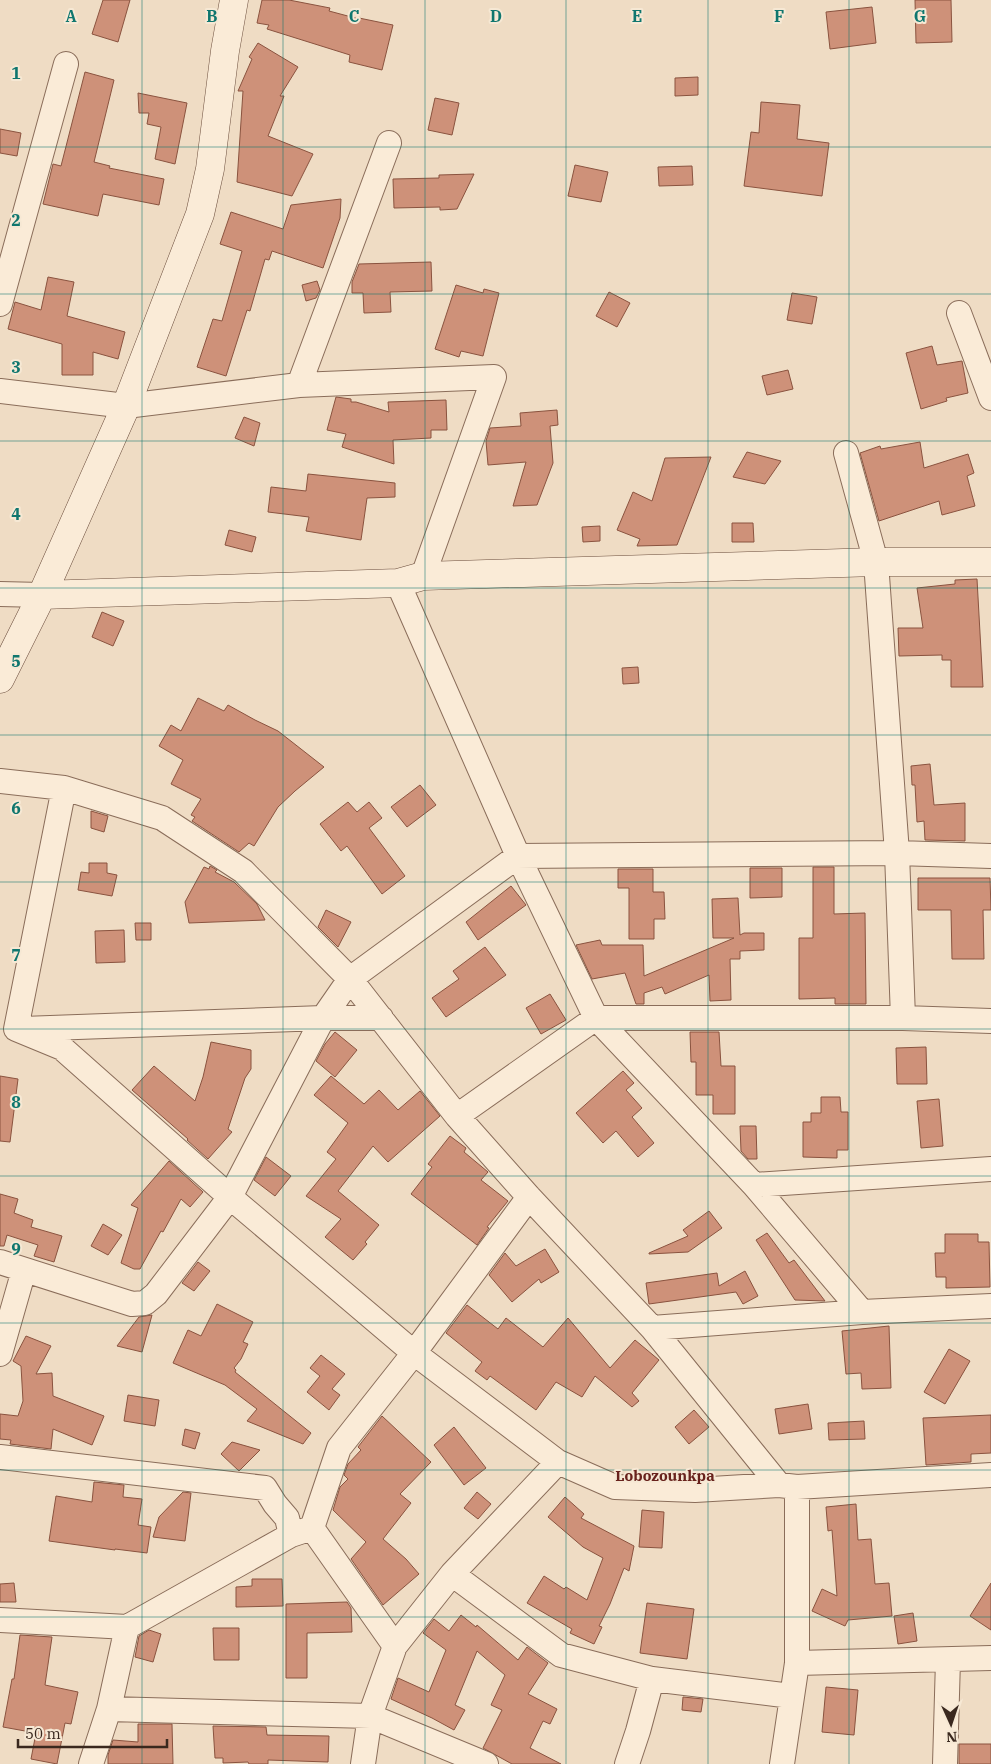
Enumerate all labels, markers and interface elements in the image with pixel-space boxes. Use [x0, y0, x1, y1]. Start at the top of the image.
text: A [65, 6, 77, 26]
text: B [206, 6, 218, 26]
text: C [349, 6, 359, 26]
text: D [490, 6, 502, 26]
text: E [632, 6, 642, 26]
text: F [774, 6, 784, 26]
text: G [914, 6, 926, 26]
text: 1 [11, 63, 21, 83]
text: 2 [11, 210, 21, 230]
text: 3 [11, 357, 21, 377]
text: 4 [11, 504, 21, 524]
text: 5 [11, 651, 21, 671]
text: 6 [11, 798, 21, 818]
text: 7 [11, 945, 21, 965]
text: 8 [11, 1092, 21, 1112]
text: 9 [11, 1239, 21, 1259]
district label: Lobozounkpa [615, 1466, 715, 1485]
north arrow [926, 1699, 976, 1749]
scale bar [18, 1716, 166, 1748]
text: 50 m [25, 1724, 61, 1743]
text: N [946, 1728, 958, 1746]

